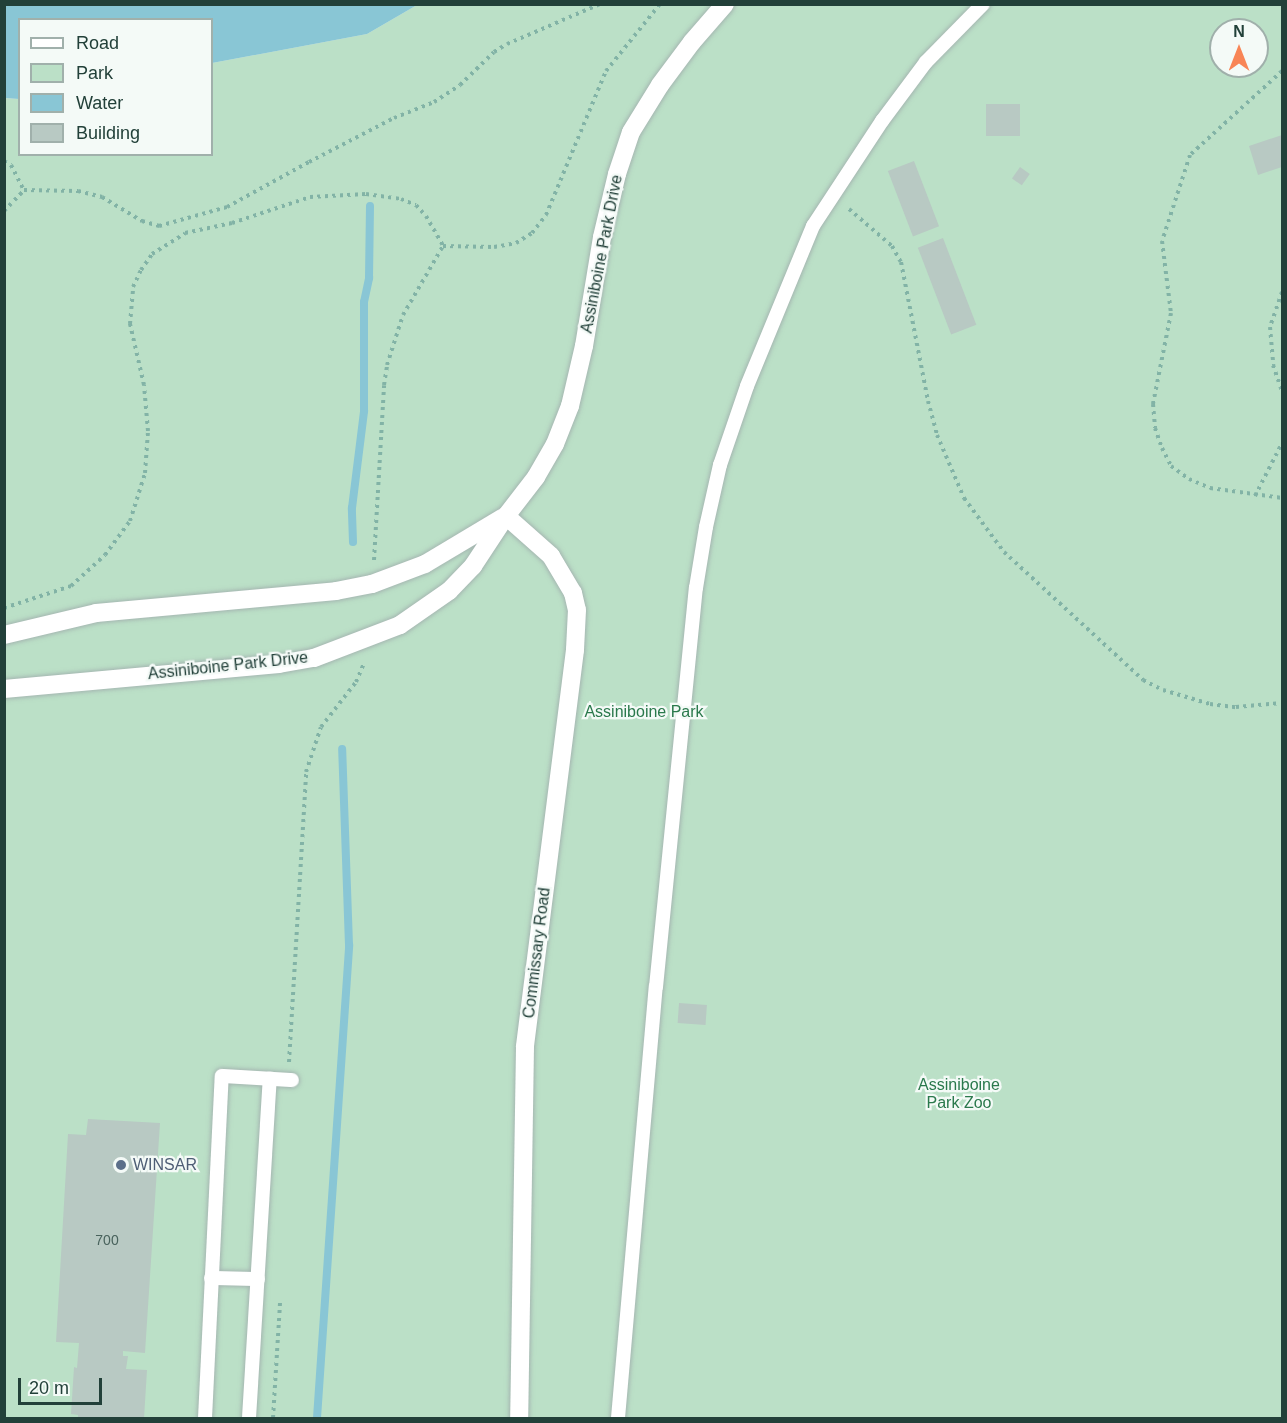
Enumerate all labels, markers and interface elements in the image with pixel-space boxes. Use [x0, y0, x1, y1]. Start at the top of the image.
legend [18, 18, 213, 156]
north arrow [1209, 18, 1269, 78]
text: N [1233, 23, 1245, 40]
text: Road [76, 33, 119, 53]
text: Park [76, 63, 113, 83]
text: Water [76, 93, 123, 113]
text: Building [76, 123, 140, 143]
street label: Assiniboine Park Drive [577, 173, 627, 335]
street label: Assiniboine Park Drive [147, 648, 309, 684]
park label: Assiniboine Park [584, 702, 704, 722]
street label: Commissary Road [519, 887, 555, 1019]
park label: Assiniboine Park Zoo [918, 1075, 1000, 1113]
place label: WINSAR [133, 1155, 197, 1175]
marker: WINSAR [114, 1158, 128, 1172]
house number: 700 [95, 1232, 119, 1248]
scale bar [21, 1366, 105, 1404]
text: 20 m [29, 1378, 69, 1398]

